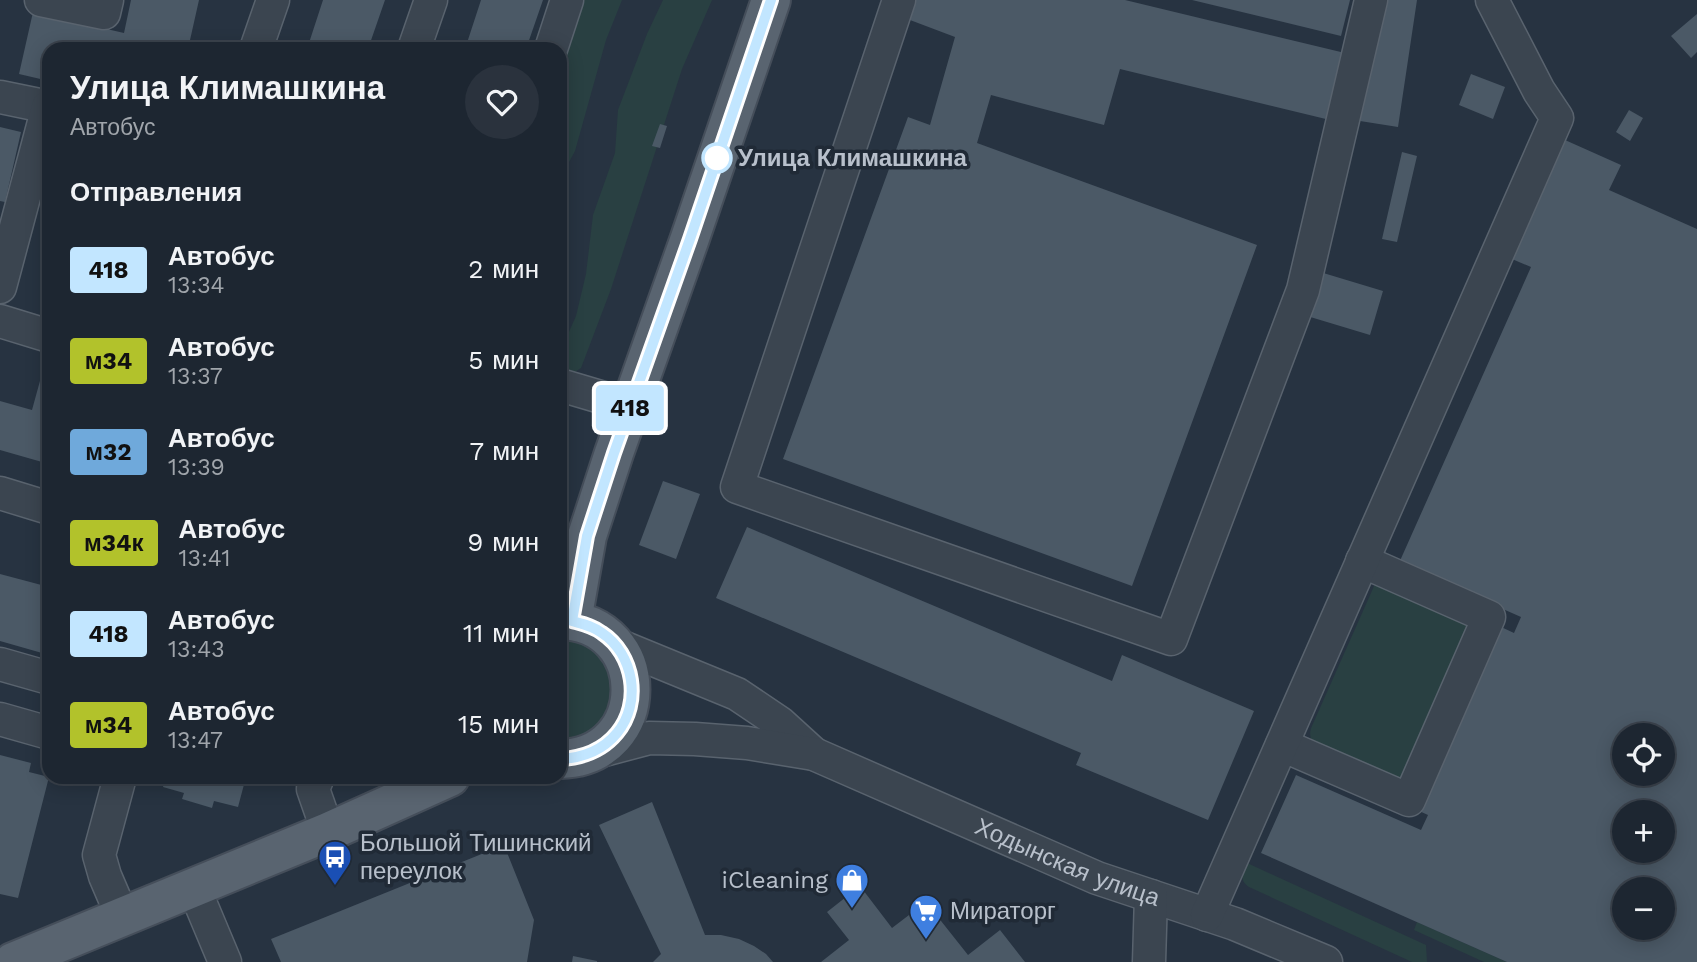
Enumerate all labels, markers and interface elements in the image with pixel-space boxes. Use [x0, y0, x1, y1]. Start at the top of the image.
button: heart [465, 65, 539, 139]
text: Улица Климашкина [70, 68, 385, 107]
text: Автобус [70, 114, 156, 141]
marker: Улица Климашкина [702, 143, 732, 173]
place label: Улица Климашкина [738, 144, 967, 172]
text: Отправления [70, 177, 242, 207]
text: Автобус [168, 241, 275, 271]
text: 2 мин [468, 254, 539, 284]
text: 418 [88, 256, 129, 284]
text: 13:34 [168, 272, 225, 299]
text: Автобус [168, 332, 275, 362]
text: 5 мин [468, 345, 539, 375]
text: м34 [85, 347, 132, 375]
text: 13:37 [168, 363, 223, 390]
line badge: 418 [590, 385, 670, 431]
text: 418 [610, 394, 650, 422]
text: Автобус [168, 423, 275, 453]
text: 7 мин [470, 436, 539, 466]
text: м32 [85, 438, 132, 466]
text: 13:39 [168, 454, 225, 481]
text: Автобус [179, 514, 285, 544]
text: 9 мин [467, 527, 539, 557]
text: м34к [84, 529, 144, 557]
text: 13:41 [179, 545, 230, 572]
text: Автобус [168, 605, 275, 635]
text: 11 мин [463, 618, 539, 648]
text: 418 [88, 620, 129, 648]
text: 13:43 [168, 636, 225, 663]
text: Автобус [168, 696, 275, 726]
text: 15 мин [458, 709, 539, 739]
text: м34 [85, 711, 132, 739]
map controls [1612, 723, 1675, 940]
button: locate [1612, 723, 1675, 786]
text: 13:47 [168, 727, 223, 754]
button: + [1612, 800, 1675, 863]
street label: Ходынская улица [971, 812, 1164, 912]
place label: Большой Тишинский переулок [360, 829, 592, 885]
bus stop icon: Большой Тишинский переулок [316, 838, 354, 887]
shop icon: iCleaning [833, 861, 871, 910]
place label: iCleaning [722, 866, 828, 894]
button: − [1612, 877, 1675, 940]
supermarket icon: Мираторг [907, 892, 945, 941]
place label: Мираторг [950, 897, 1056, 925]

